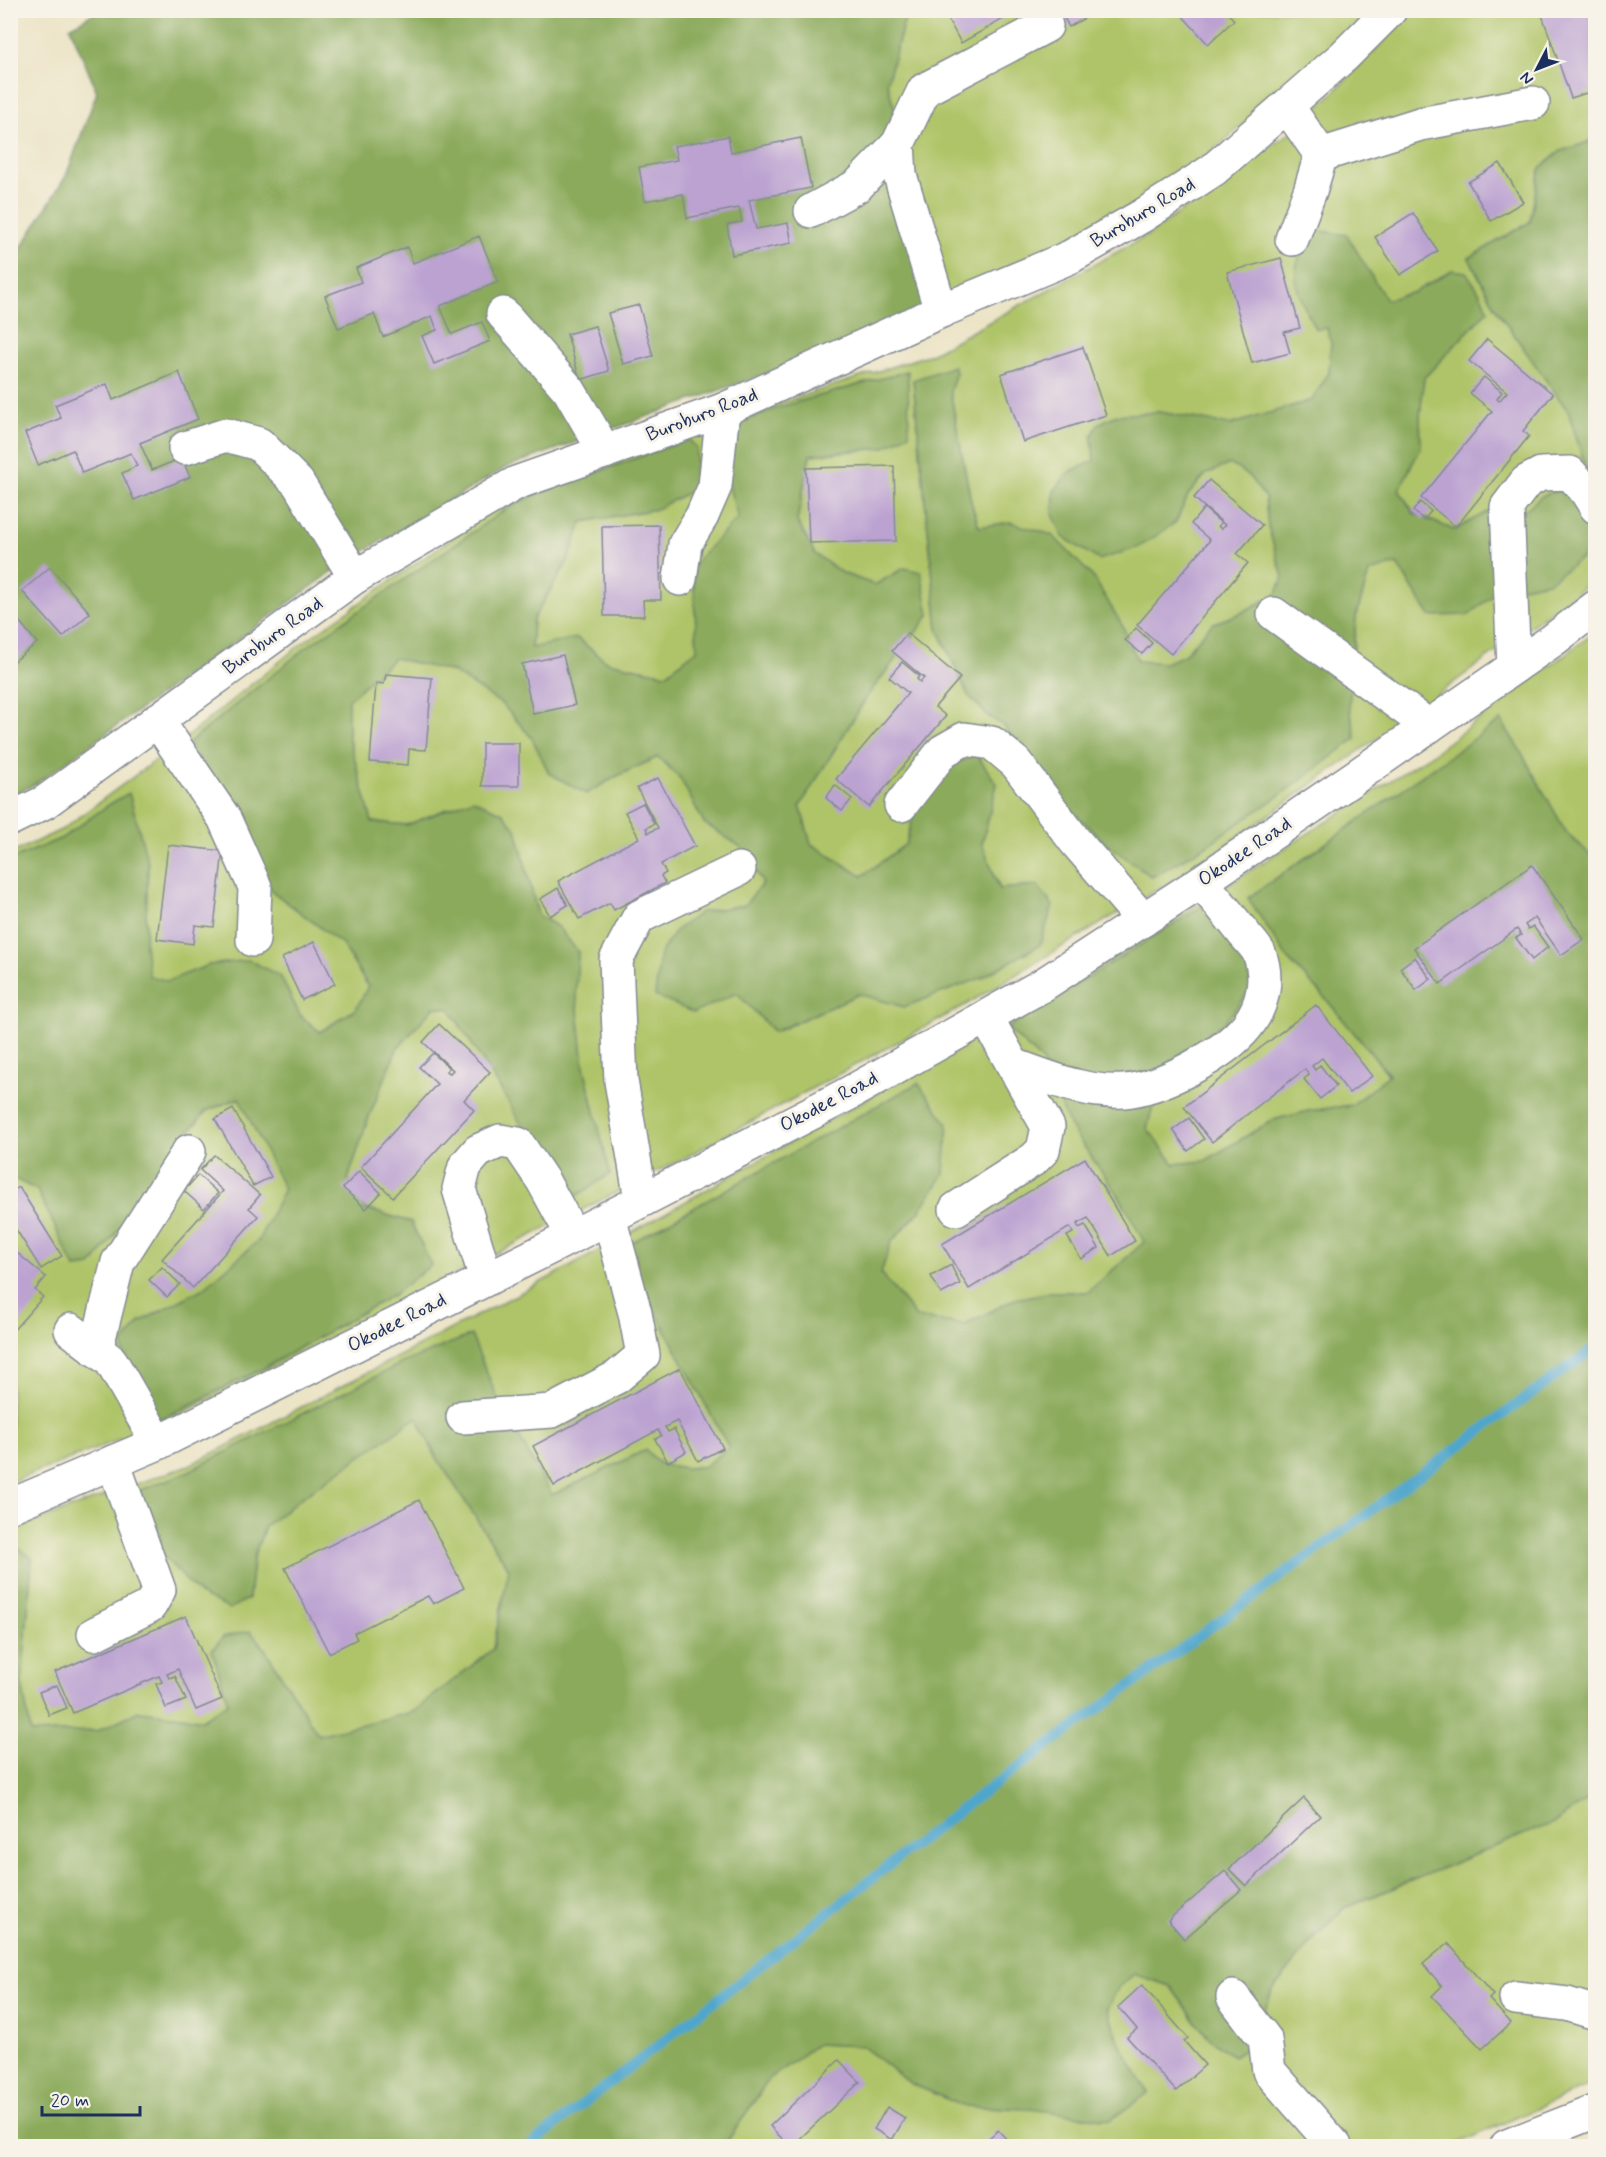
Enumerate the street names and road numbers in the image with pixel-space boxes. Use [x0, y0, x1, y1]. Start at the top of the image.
street label: Buroburo Road [1086, 171, 1200, 255]
street label: Buroburo Road [642, 381, 762, 449]
street label: Buroburo Road [217, 590, 329, 682]
street label: Okodee Road [1193, 811, 1297, 893]
street label: Okodee Road [775, 1065, 883, 1139]
street label: Okodee Road [343, 1287, 451, 1359]

